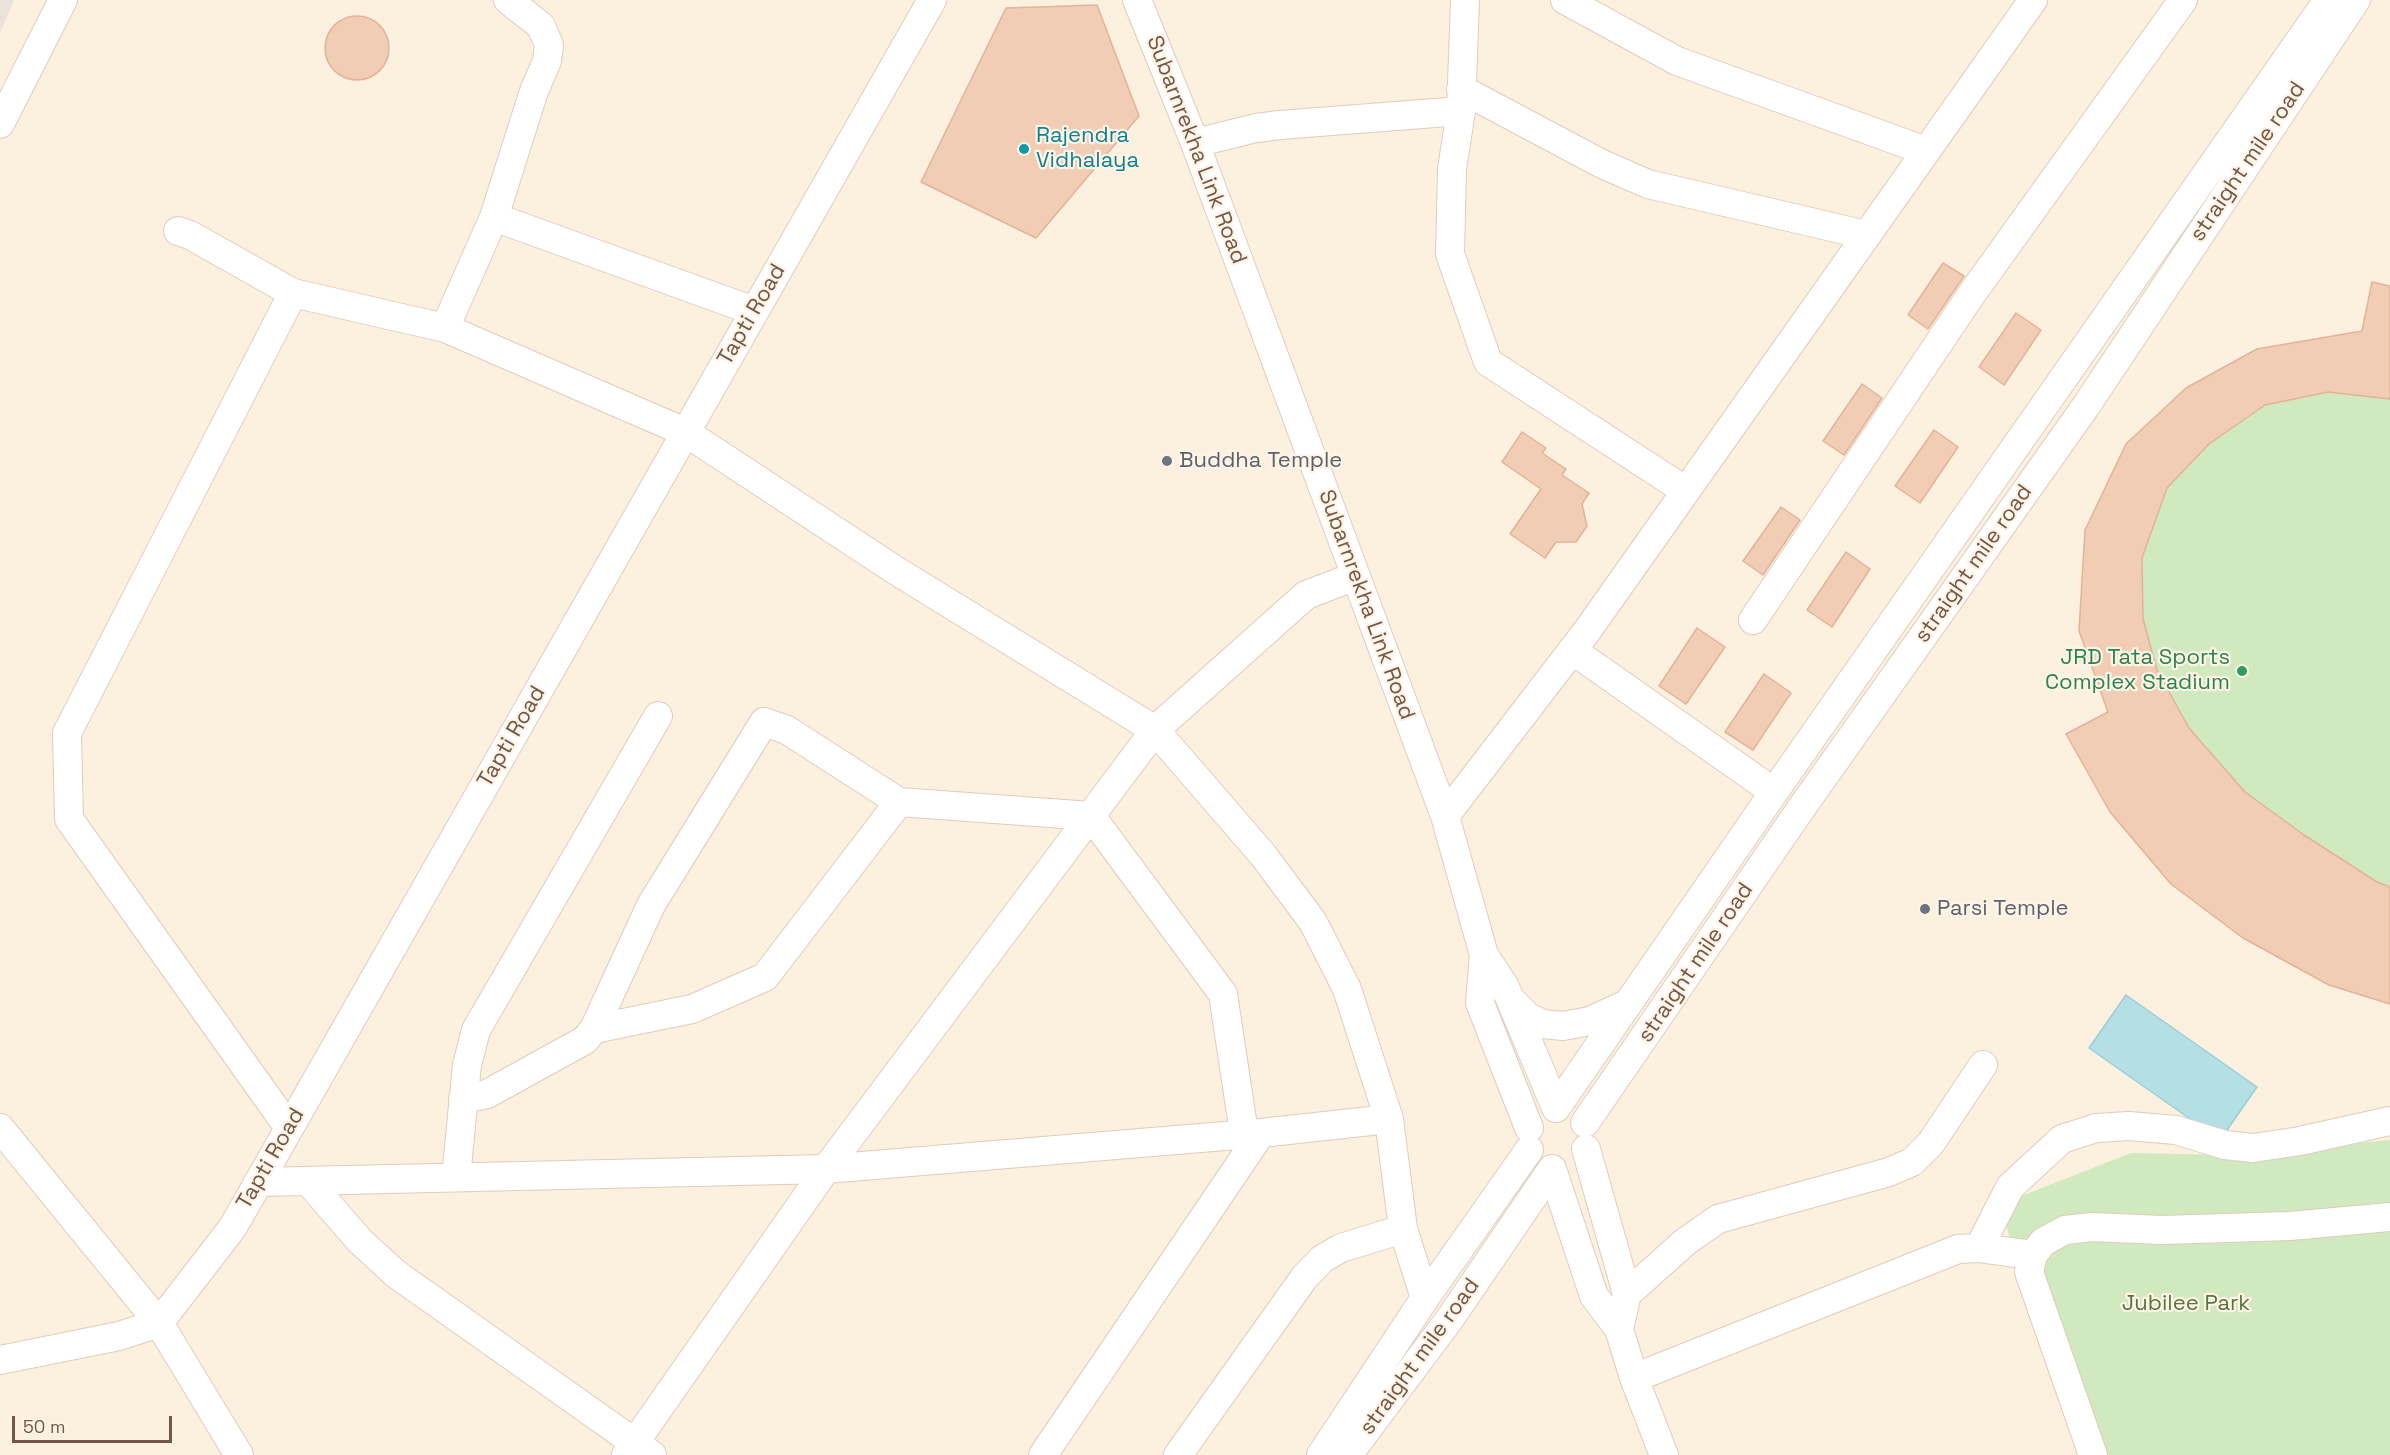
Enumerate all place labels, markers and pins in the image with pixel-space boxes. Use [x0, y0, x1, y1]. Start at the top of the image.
place label: Rajendra Vidhalaya [1036, 123, 1139, 174]
marker: Rajendra Vidhalaya [1017, 142, 1031, 156]
place label: Buddha Temple [1179, 448, 1342, 474]
marker: Buddha Temple [1160, 454, 1174, 468]
place label: JRD Tata Sports Complex Stadium [2045, 645, 2230, 696]
marker: JRD Tata Sports Complex Stadium [2235, 664, 2249, 678]
place label: Parsi Temple [1937, 896, 2069, 922]
marker: Parsi Temple [1918, 902, 1932, 916]

